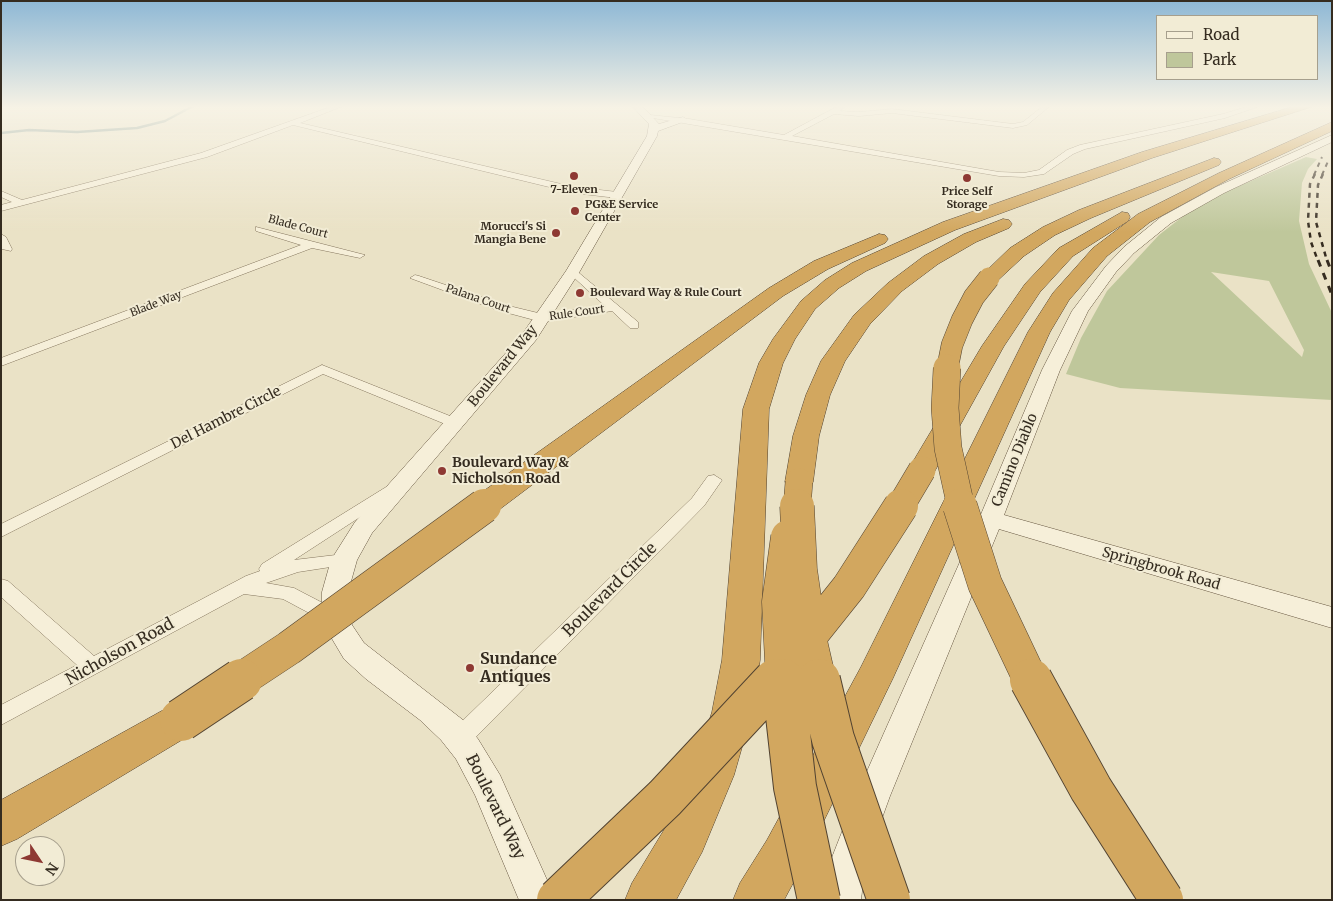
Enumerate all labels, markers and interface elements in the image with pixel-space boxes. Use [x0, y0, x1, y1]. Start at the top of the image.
legend [1156, 15, 1318, 80]
text: Road [1203, 25, 1239, 44]
text: Park [1203, 50, 1236, 69]
marker: 7-Eleven [568, 170, 580, 182]
marker: Price Self Storage [961, 172, 973, 184]
place label: 7-Eleven [550, 183, 598, 197]
place label: Price Self Storage [942, 185, 992, 211]
place label: PG&E Service Center [585, 198, 658, 224]
marker: PG&E Service Center [569, 205, 581, 217]
street label: Blade Court [267, 213, 329, 241]
place label: Morucci's Si Mangia Bene [475, 220, 546, 246]
marker: Morucci's Si Mangia Bene [550, 227, 562, 239]
street label: Palana Court [444, 282, 512, 316]
place label: Boulevard Way & Rule Court [590, 286, 742, 300]
marker: Boulevard Way & Rule Court [574, 287, 586, 299]
street label: Blade Way [128, 288, 184, 320]
street label: Rule Court [549, 303, 605, 323]
street label: Boulevard Way [465, 322, 541, 410]
street label: Del Hambre Circle [168, 383, 284, 453]
street label: Camino Diablo [989, 411, 1041, 509]
place label: Boulevard Way & Nicholson Road [452, 455, 569, 488]
marker: Boulevard Way & Nicholson Road [436, 465, 448, 477]
street label: Boulevard Circle [559, 539, 661, 641]
street label: Springbrook Road [1100, 544, 1222, 594]
street label: Nicholson Road [63, 614, 177, 690]
place label: Sundance Antiques [480, 649, 557, 687]
marker: Sundance Antiques [464, 662, 476, 674]
street label: Boulevard Way [461, 751, 529, 863]
north arrow [15, 836, 65, 886]
text: N [41, 859, 62, 878]

